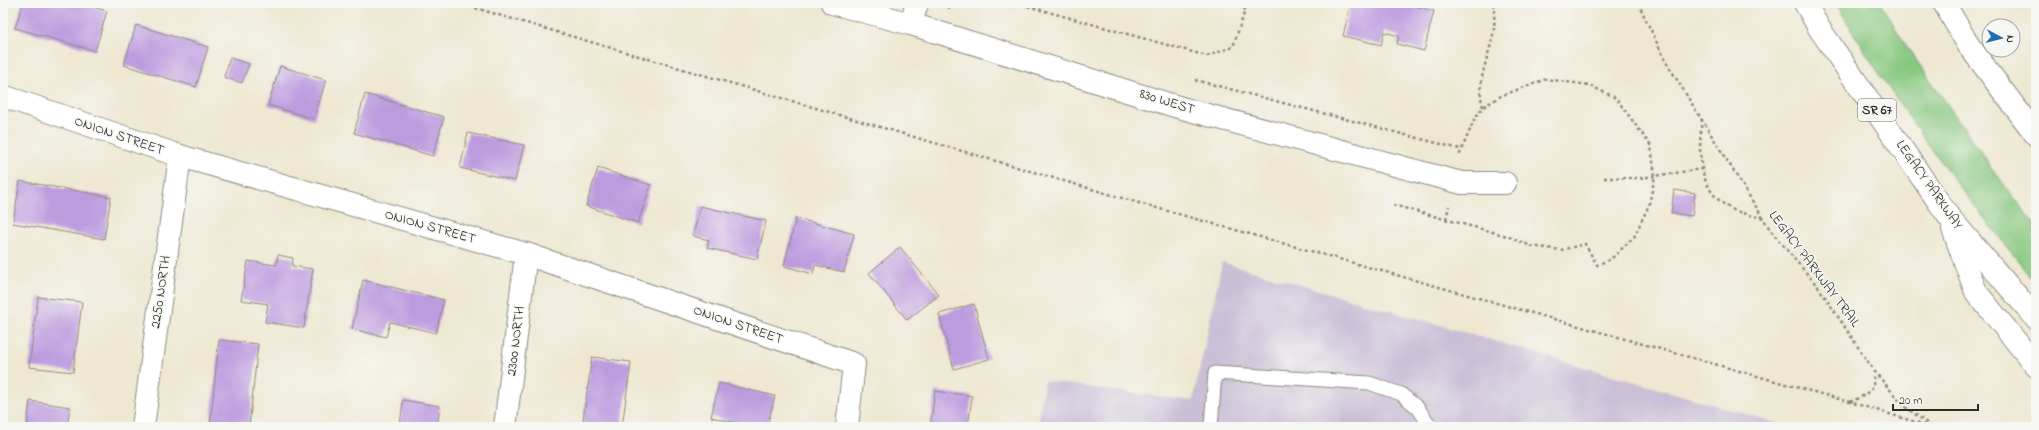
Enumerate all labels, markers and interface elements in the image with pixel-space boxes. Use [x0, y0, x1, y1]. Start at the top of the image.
north arrow [1981, 18, 2021, 58]
text: N [2002, 34, 2018, 44]
street label: 830 WEST [1137, 84, 1197, 120]
road number: SR 67 [1858, 99, 1896, 121]
street label: ONION STREET [71, 111, 167, 161]
street label: LEGACY PARKWAY [1890, 136, 1968, 234]
street label: ONION STREET [382, 204, 478, 250]
street label: LEGACY PARKWAY TRAIL [1763, 206, 1865, 332]
street label: 2250 NORTH [146, 254, 176, 330]
street label: ONION STREET [690, 300, 786, 350]
street label: 2300 NORTH [501, 305, 531, 377]
scale bar [1893, 386, 1978, 412]
text: 20 m [1899, 392, 1922, 410]

